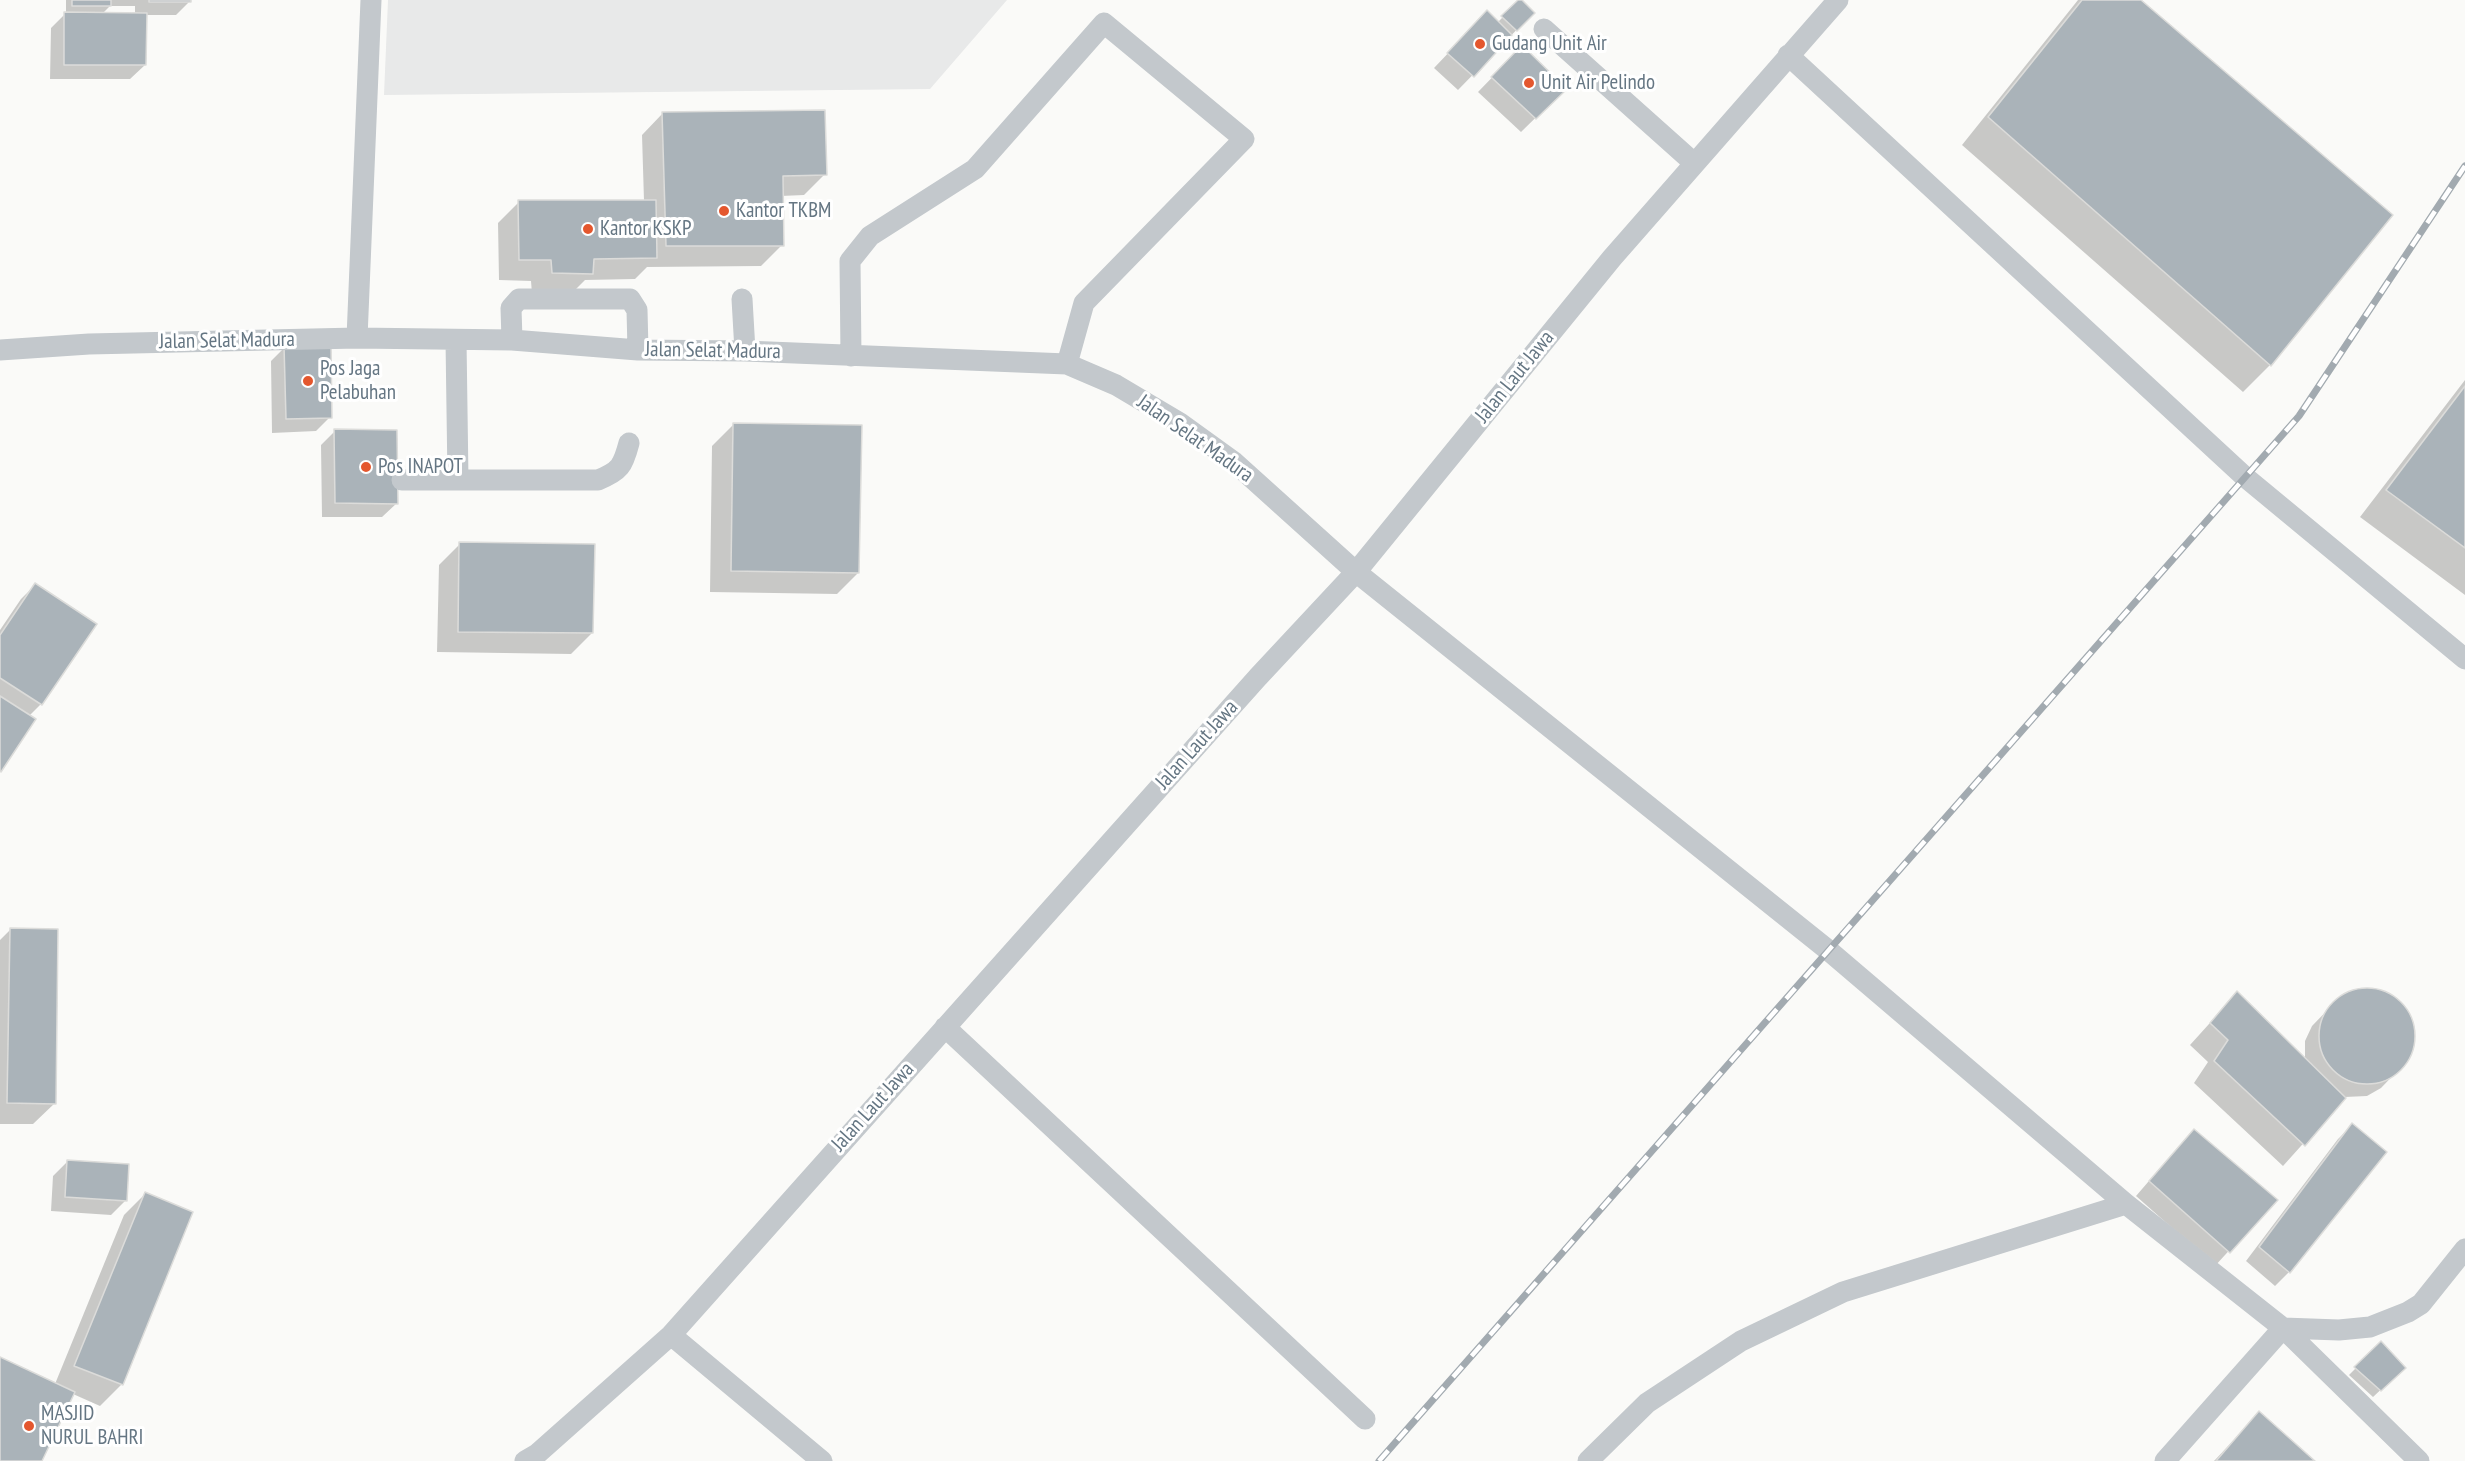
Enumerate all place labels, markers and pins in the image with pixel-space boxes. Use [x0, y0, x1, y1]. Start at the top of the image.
place label: Gudang Unit Air [1492, 31, 1607, 57]
marker: Gudang Unit Air [1473, 37, 1487, 51]
place label: Unit Air Pelindo [1541, 70, 1655, 96]
marker: Unit Air Pelindo [1522, 76, 1536, 90]
place label: Kantor TKBM [736, 198, 831, 224]
marker: Kantor TKBM [717, 204, 731, 218]
place label: Kantor KSKP [600, 216, 692, 242]
marker: Kantor KSKP [581, 222, 595, 236]
place label: Pos Jaga Pelabuhan [320, 356, 396, 406]
marker: Pos Jaga Pelabuhan [301, 374, 315, 388]
place label: Pos INAPOT [378, 454, 463, 480]
marker: Pos INAPOT [359, 460, 373, 474]
place label: MASJID NURUL BAHRI [41, 1401, 143, 1451]
marker: MASJID NURUL BAHRI [22, 1419, 36, 1433]

